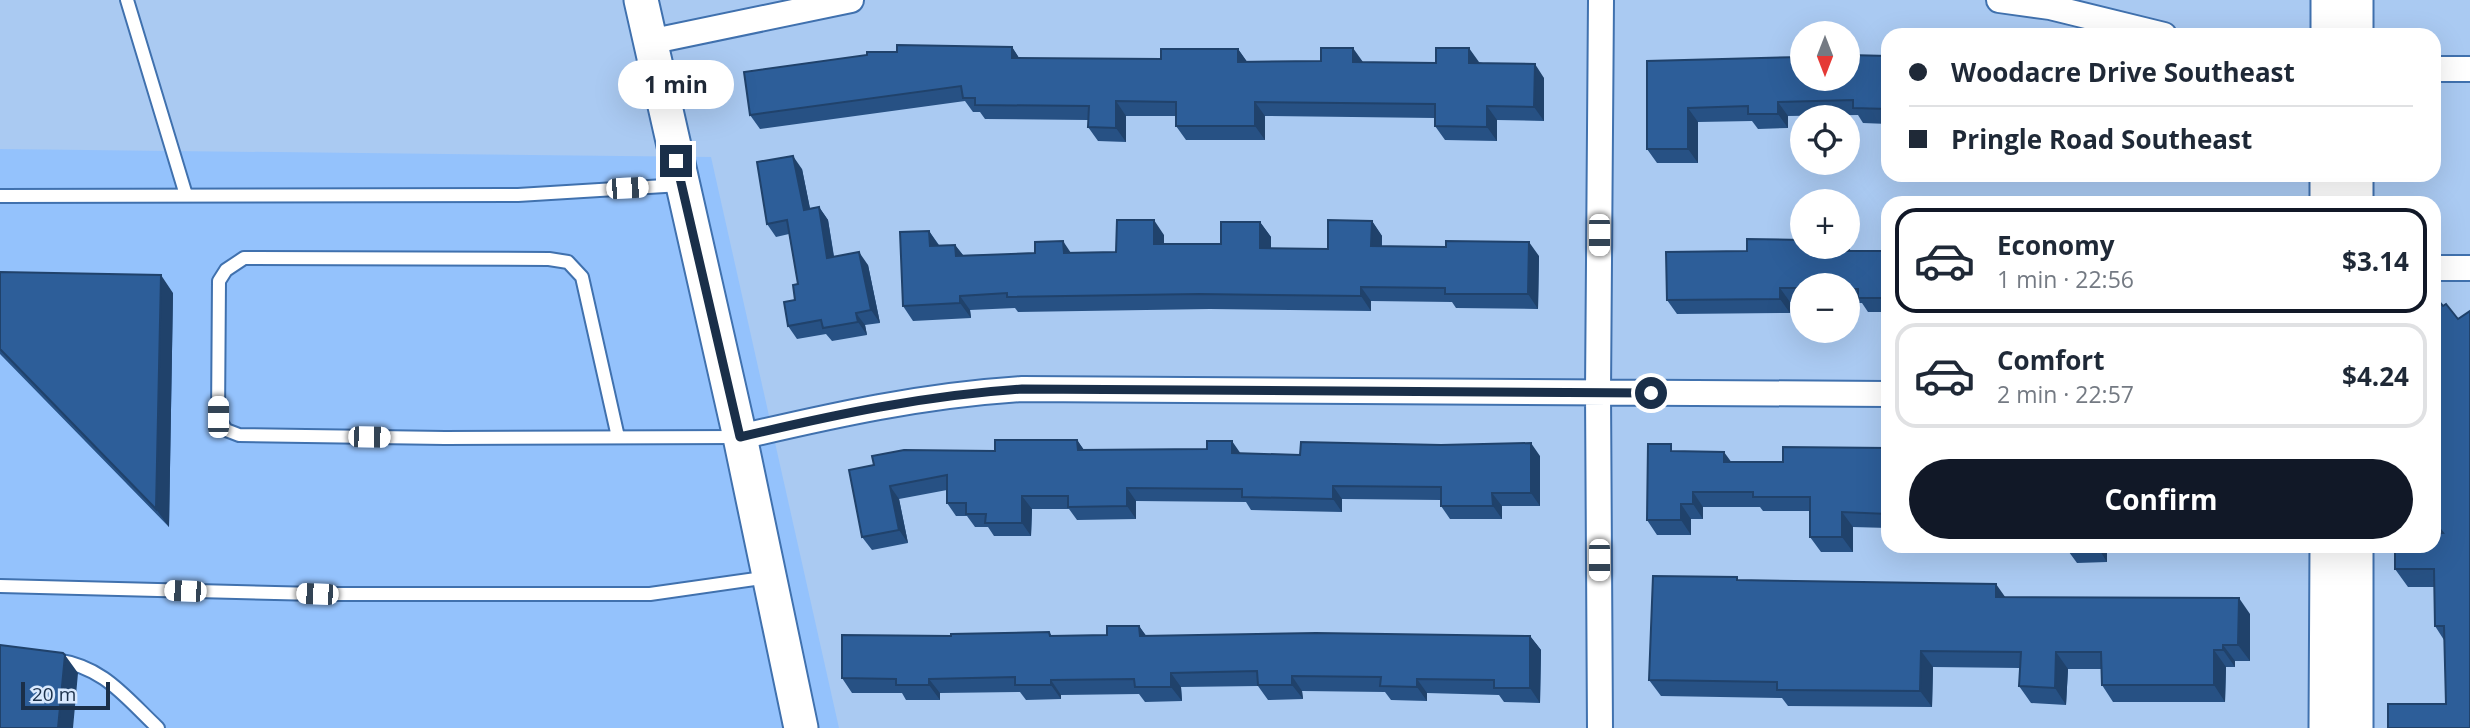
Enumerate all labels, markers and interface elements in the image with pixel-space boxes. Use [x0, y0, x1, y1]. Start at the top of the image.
north arrow [1790, 21, 1860, 91]
map controls [1790, 21, 1860, 343]
text: Woodacre Drive Southeast [1951, 54, 2295, 90]
callout: 1 min [618, 60, 734, 108]
text: 1 min [644, 68, 708, 100]
button: locate [1790, 105, 1860, 175]
text: Pringle Road Southeast [1951, 121, 2252, 157]
route end [660, 145, 692, 177]
car [606, 176, 649, 200]
button: + [1790, 189, 1860, 259]
car [1589, 214, 1610, 256]
text: Economy [1997, 227, 2115, 263]
icon: car [1913, 229, 1976, 292]
text: $3.14 [2342, 243, 2409, 279]
text: 1 min · 22:56 [1997, 263, 2134, 295]
button: − [1790, 273, 1860, 343]
text: Comfort [1997, 342, 2104, 378]
icon: car [1913, 344, 1976, 407]
text: $4.24 [2342, 358, 2409, 394]
route start [1635, 377, 1667, 409]
text: 2 min · 22:57 [1997, 378, 2134, 410]
car [208, 396, 229, 438]
car [348, 426, 391, 448]
button: Confirm [1909, 459, 2413, 539]
car [1589, 539, 1610, 581]
car [164, 580, 207, 602]
car [296, 583, 339, 605]
scale bar [21, 679, 110, 711]
text: 20 m [32, 681, 76, 707]

